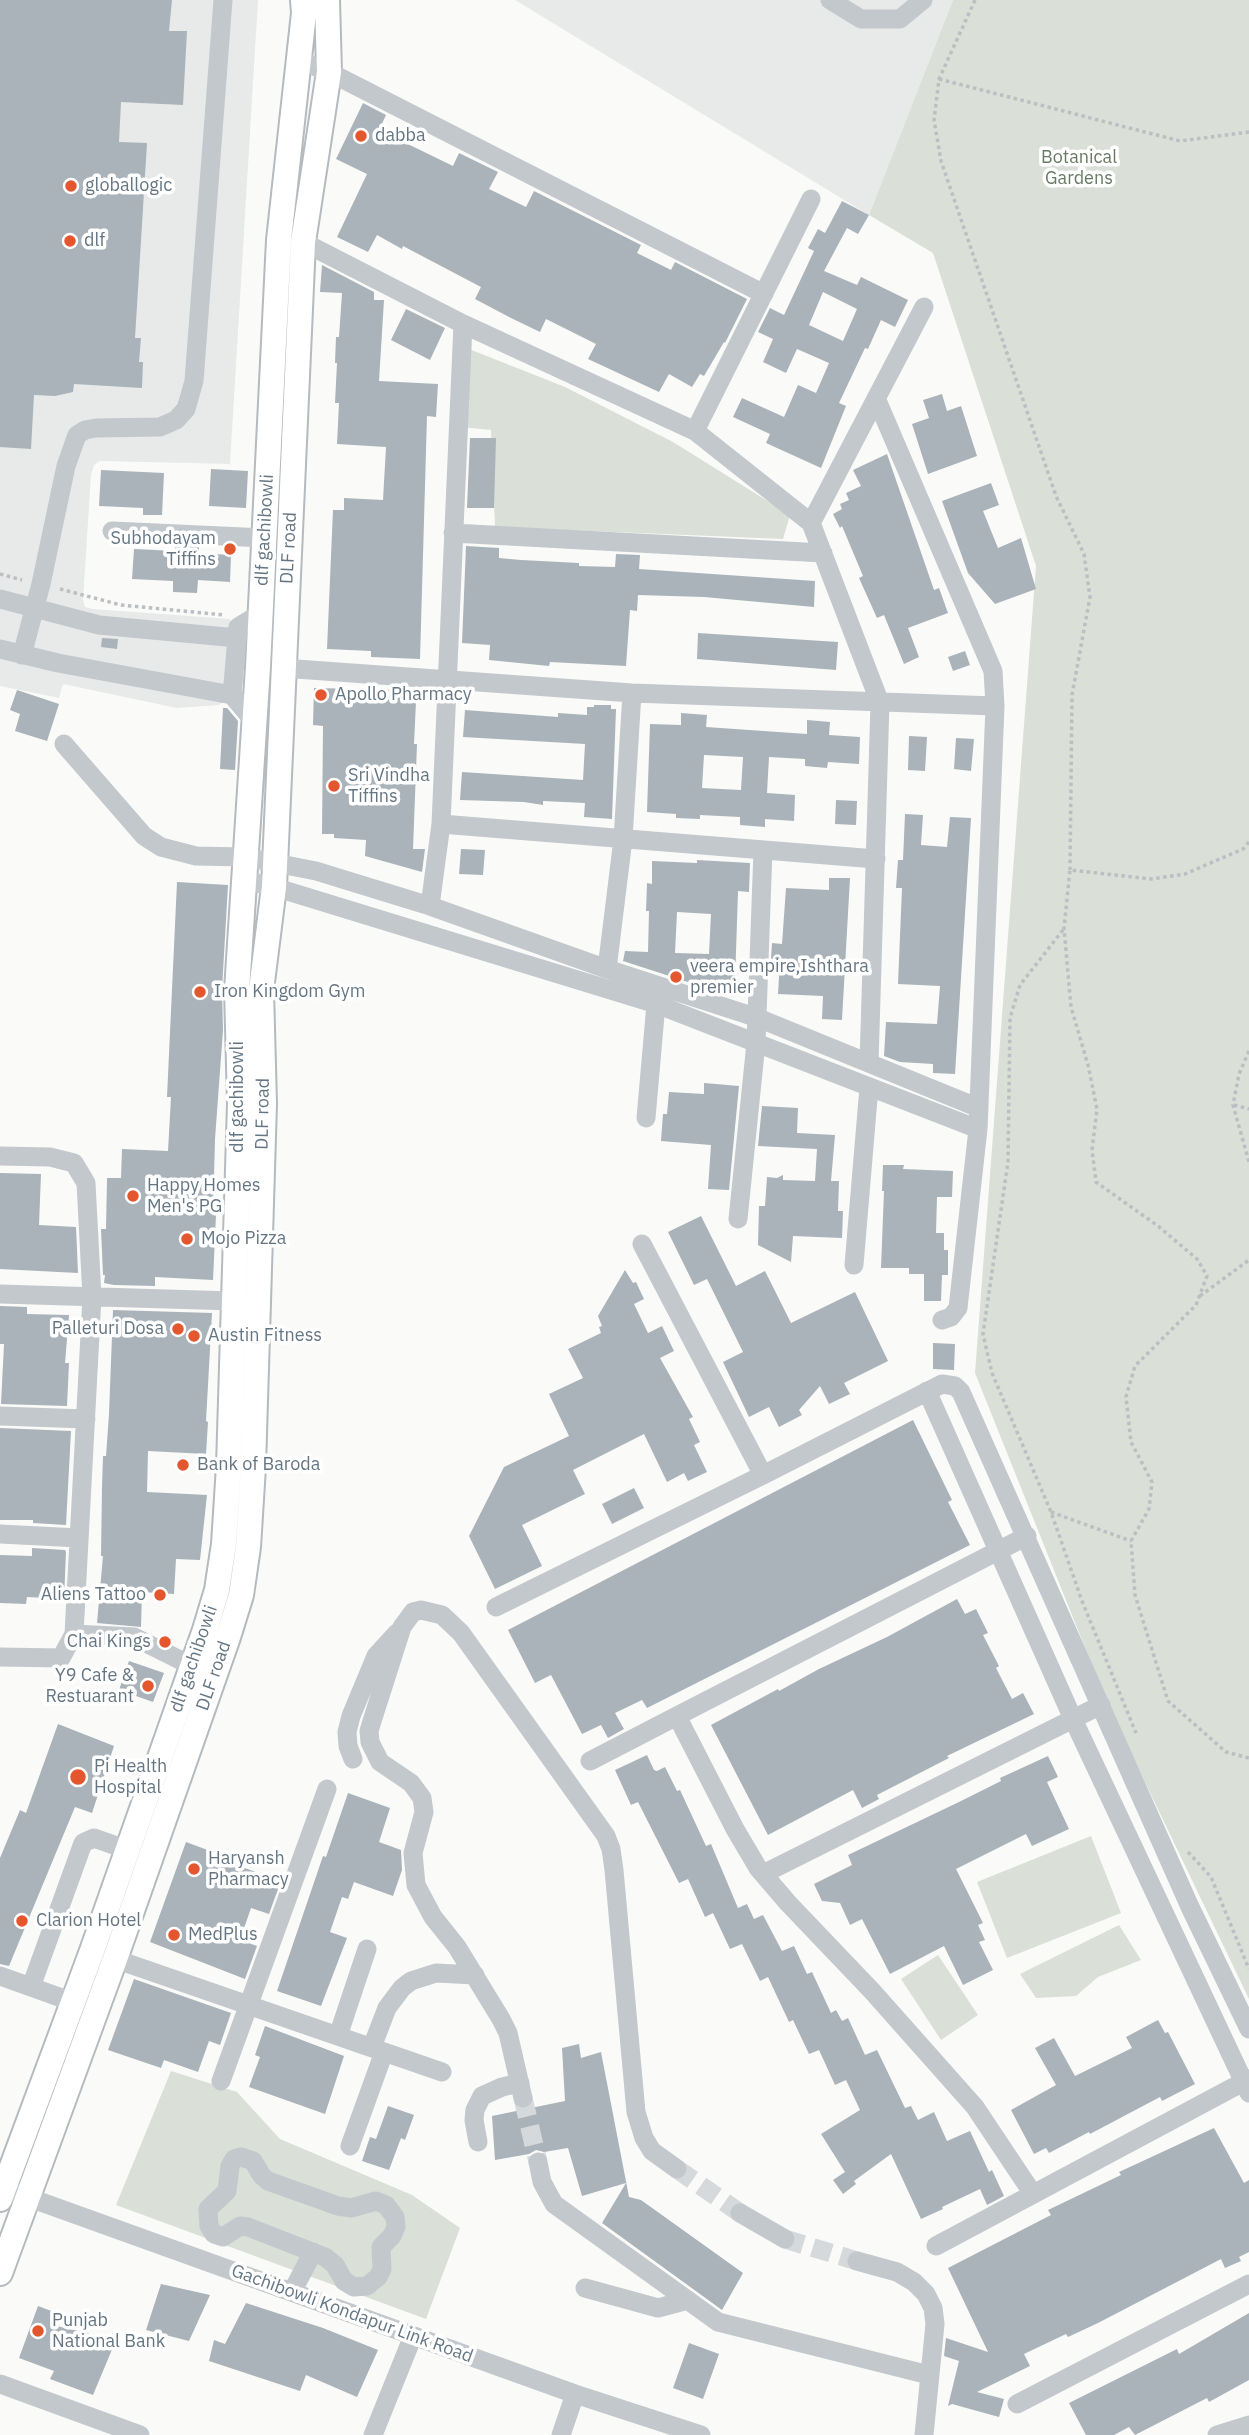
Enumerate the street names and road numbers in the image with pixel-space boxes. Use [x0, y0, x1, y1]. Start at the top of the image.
street label: dlf gachibowli [251, 474, 279, 586]
street label: DLF road [276, 511, 302, 585]
street label: dlf gachibowli [227, 1041, 249, 1153]
street label: DLF road [252, 1078, 274, 1150]
street label: dlf gachibowli [166, 1603, 222, 1715]
street label: DLF road [192, 1638, 236, 1714]
street label: Gachibowli Kondapur Link Road [228, 2260, 476, 2368]

